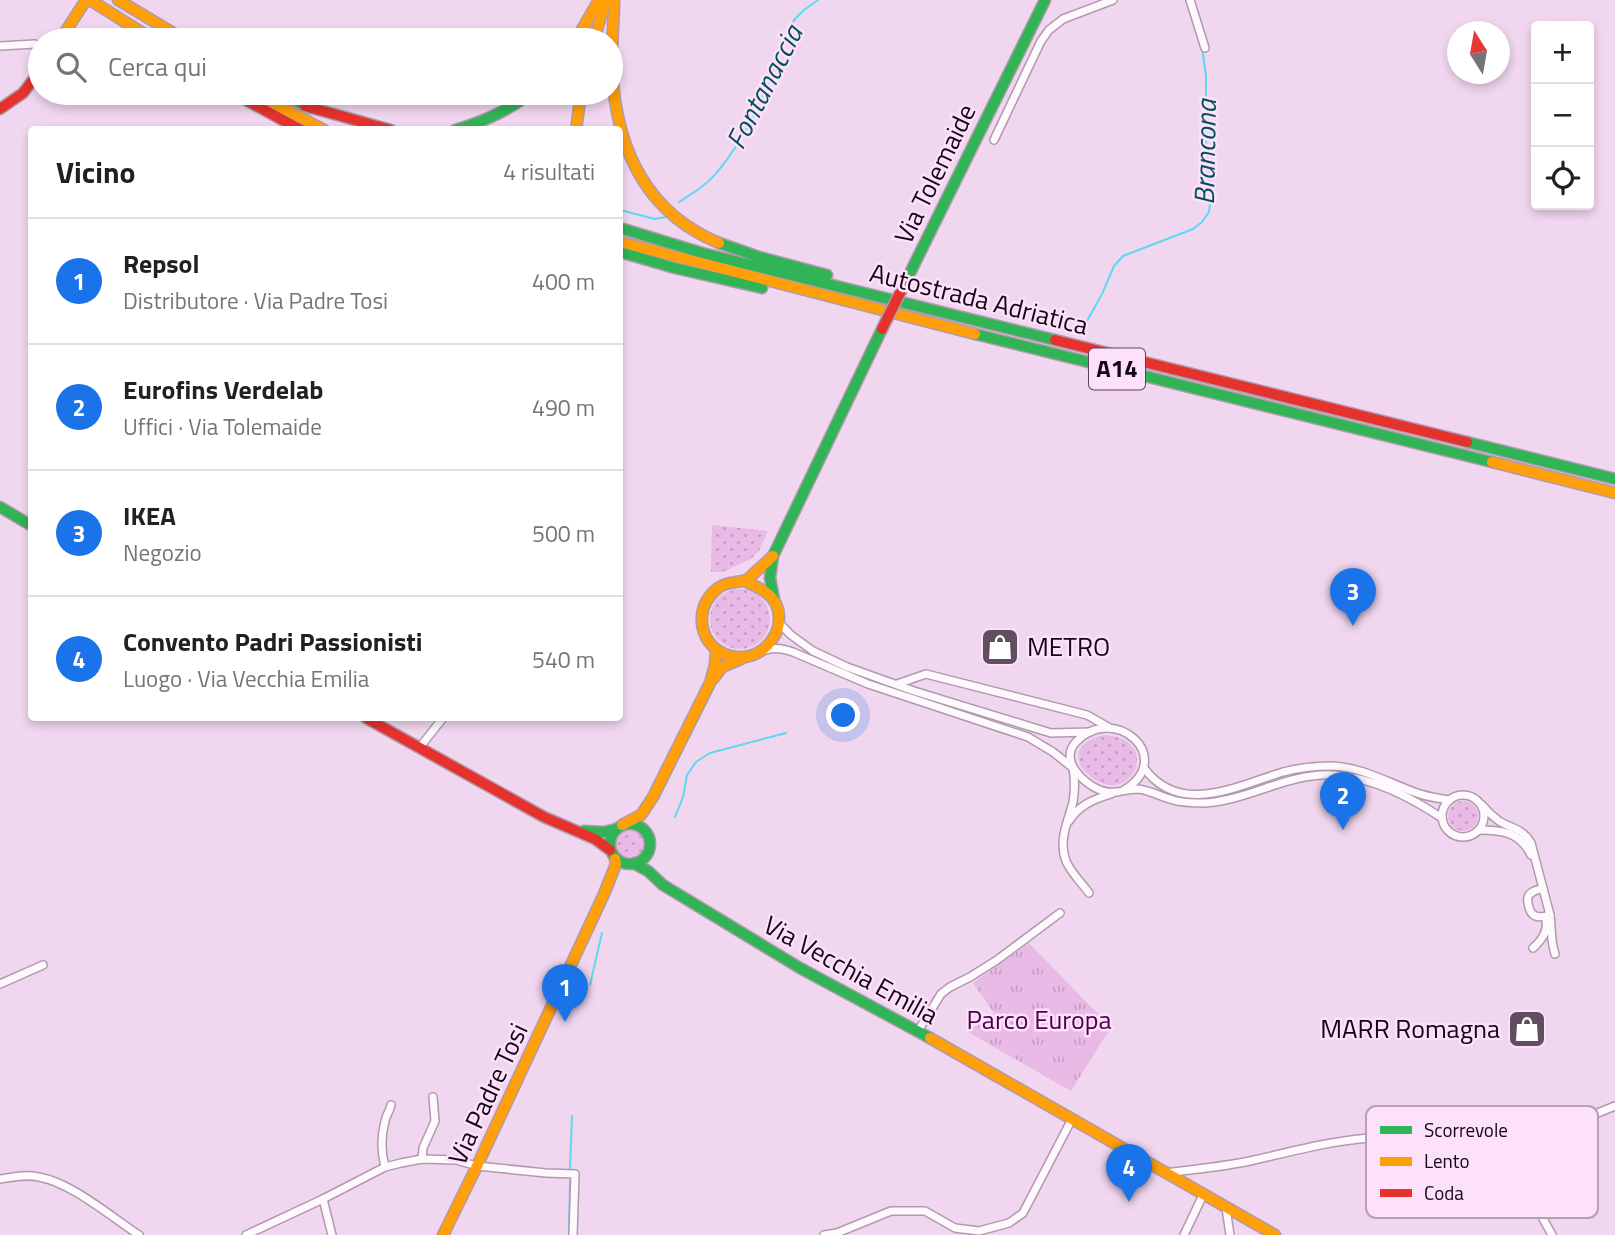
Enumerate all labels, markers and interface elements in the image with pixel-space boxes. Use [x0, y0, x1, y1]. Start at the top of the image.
water label: Fontanaccia [714, 16, 814, 156]
north arrow [1447, 21, 1510, 84]
map controls [1531, 21, 1594, 210]
button: + [1531, 21, 1594, 84]
search box [28, 28, 623, 105]
text: Cerca qui [108, 47, 207, 86]
icon: search [52, 48, 90, 86]
button: − [1531, 84, 1594, 147]
street label: Via Tolemaide [884, 97, 985, 250]
water label: Brancona [1182, 97, 1227, 205]
button: locate [1531, 147, 1594, 210]
text: Vicino [56, 149, 136, 195]
text: 4 risultati [503, 154, 595, 189]
text: Repsol [123, 244, 199, 283]
street label: Autostrada Adriatica [866, 253, 1092, 345]
text: 1 [73, 264, 85, 299]
text: 400 m [532, 264, 595, 299]
text: Distributore · Via Padre Tosi [123, 283, 388, 318]
road number: A14 [1089, 348, 1145, 390]
text: Eurofins Verdelab [123, 370, 324, 409]
text: 2 [73, 390, 85, 425]
text: 490 m [532, 390, 595, 425]
text: Uffici · Via Tolemaide [123, 409, 322, 444]
text: IKEA [123, 496, 176, 535]
text: 3 [73, 516, 85, 551]
text: 500 m [532, 516, 595, 551]
text: Negozio [123, 535, 202, 570]
pin: 3 [1330, 568, 1376, 626]
text: Convento Padri Passionisti [123, 622, 422, 661]
shop icon: METRO [979, 626, 1021, 668]
place label: METRO [1027, 627, 1110, 666]
text: 4 [73, 642, 85, 677]
text: 540 m [532, 642, 595, 677]
text: Luogo · Via Vecchia Emilia [123, 661, 369, 696]
your location [826, 698, 860, 732]
pin: 2 [1320, 772, 1366, 830]
street label: Via Vecchia Emilia [757, 905, 946, 1034]
pin: 1 [542, 964, 588, 1022]
park label: Parco Europa [967, 1000, 1111, 1039]
shop icon: MARR Romagna [1506, 1008, 1548, 1050]
place label: MARR Romagna [1320, 1009, 1500, 1048]
street label: Via Padre Tosi [438, 1017, 537, 1171]
legend [1366, 1106, 1598, 1218]
text: Scorrevole [1424, 1115, 1508, 1144]
pin: 4 [1106, 1144, 1152, 1202]
text: Lento [1424, 1146, 1469, 1175]
text: Coda [1424, 1178, 1464, 1207]

